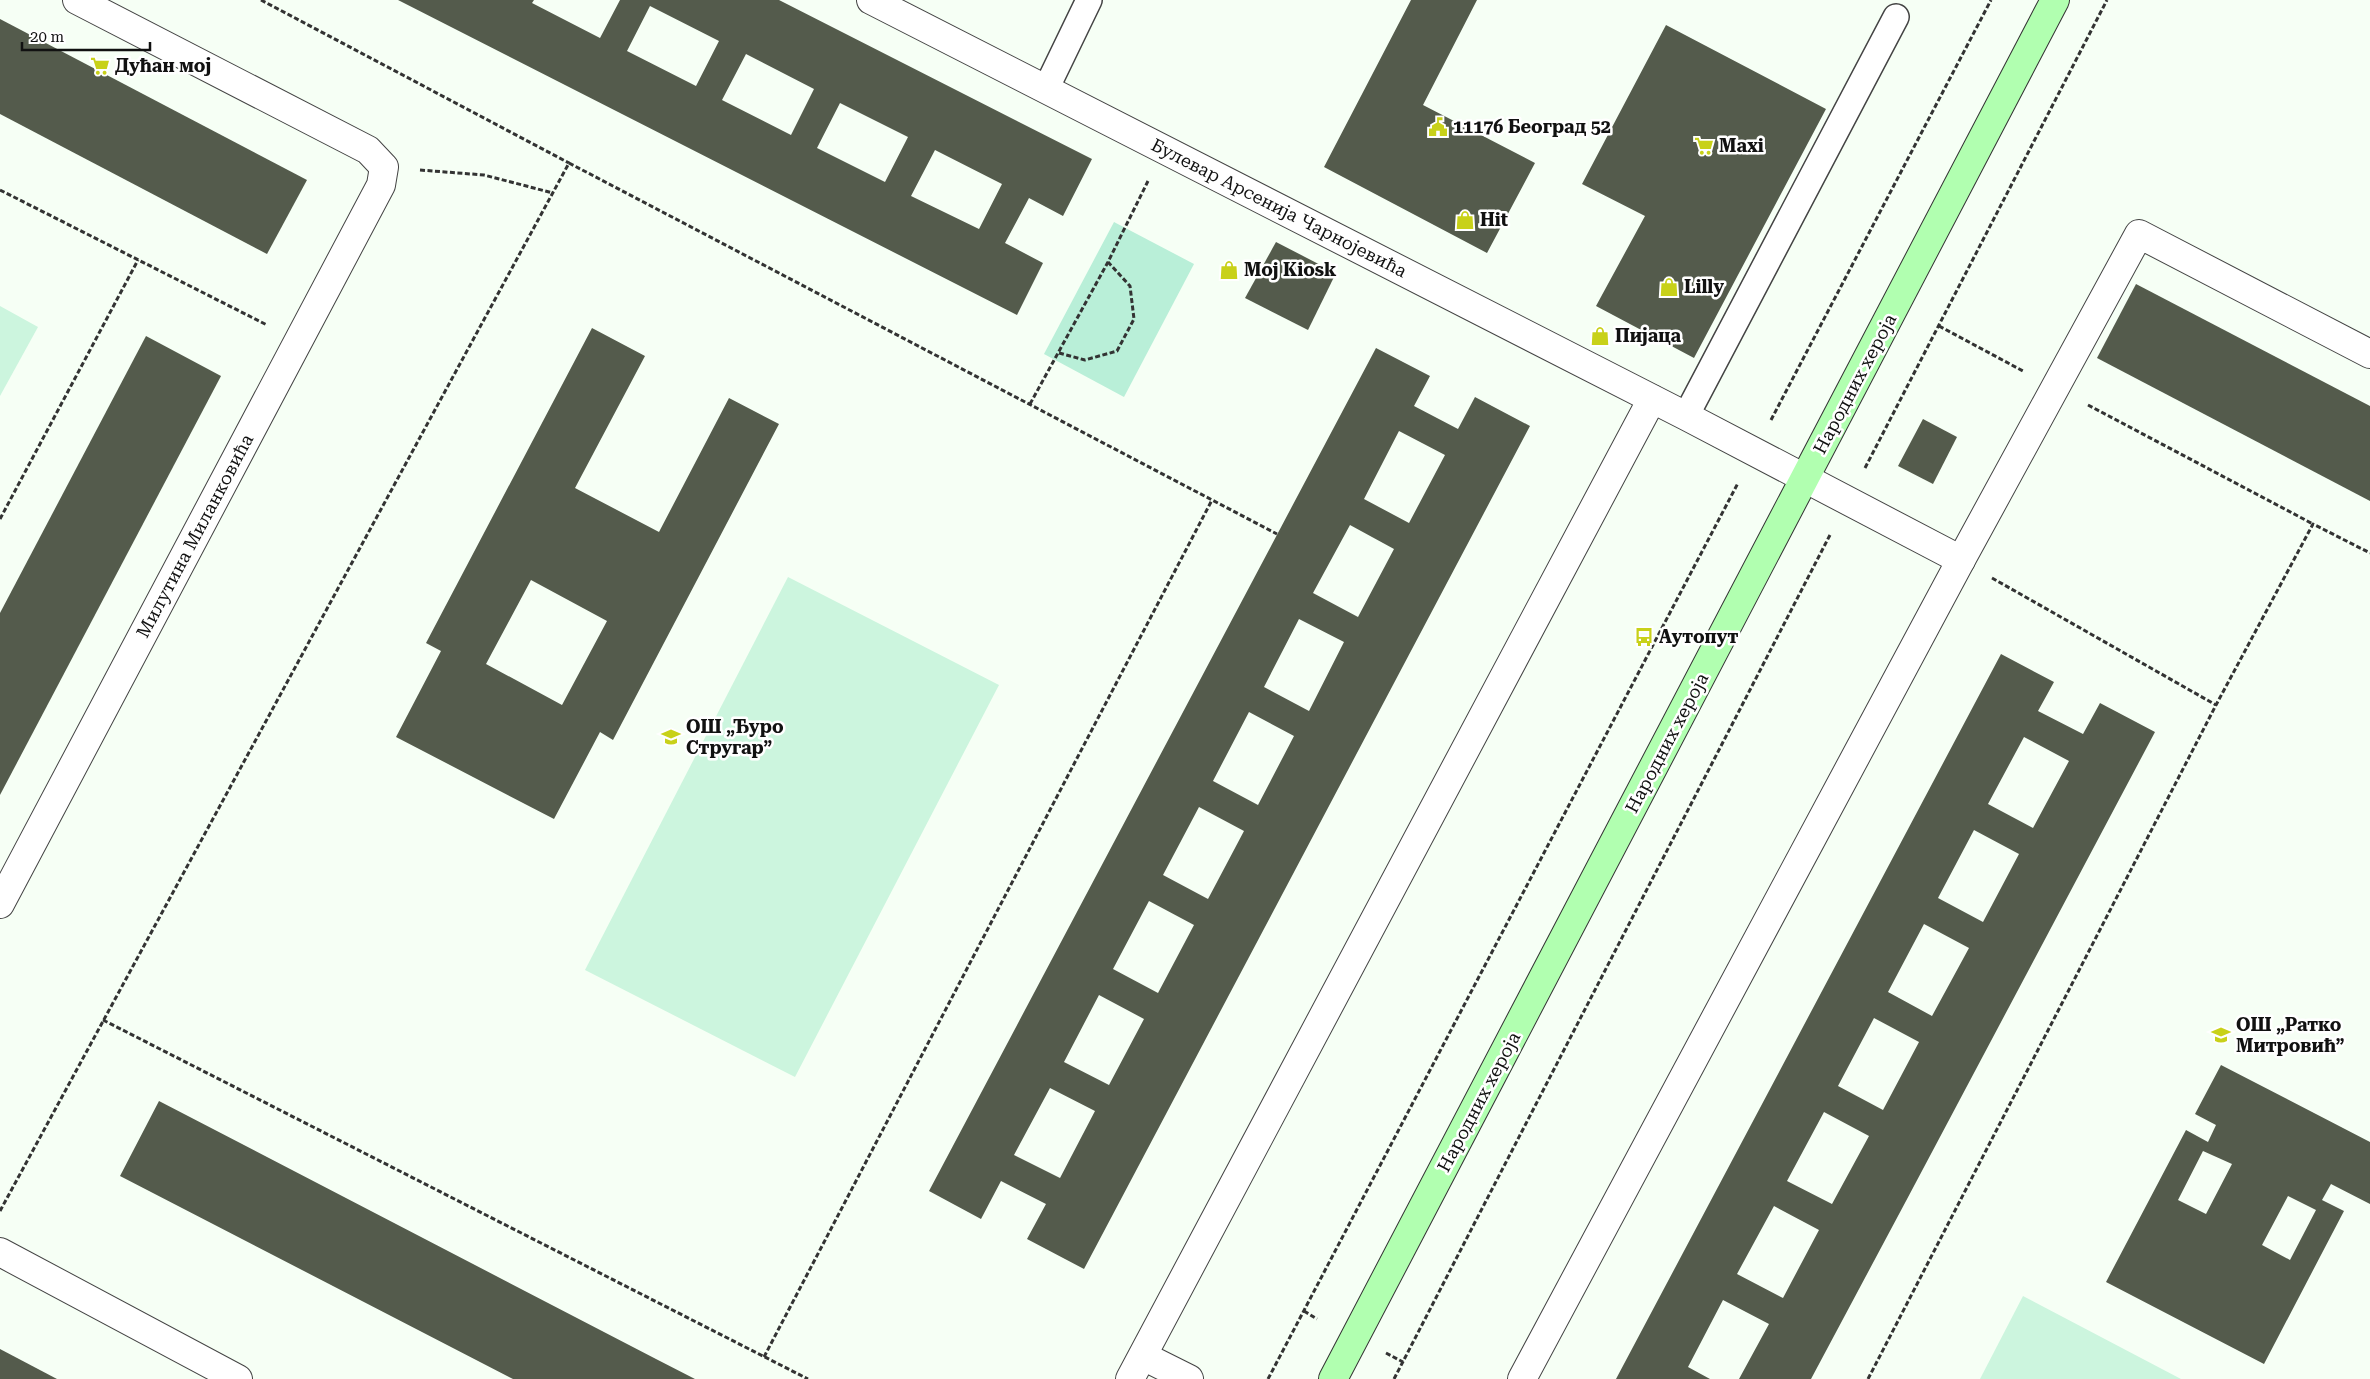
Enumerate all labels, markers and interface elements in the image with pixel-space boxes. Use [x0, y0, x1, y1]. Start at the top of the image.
scale bar [22, 20, 150, 52]
text: 20 m [30, 28, 65, 46]
supermarket icon: Дућан мој [89, 55, 111, 77]
place label: Дућан мој [115, 55, 211, 76]
public building icon: 11176 Београд 52 [1427, 116, 1449, 138]
place label: 11176 Београд 52 [1453, 116, 1611, 137]
street label: Булевар Арсенија Чарнојевића [1148, 134, 1411, 281]
supermarket icon: Maxi [1693, 135, 1715, 157]
place label: Maxi [1719, 135, 1764, 156]
shop icon: Hit [1454, 209, 1476, 231]
place label: Hit [1480, 209, 1508, 230]
shop icon: Moj Kiosk [1218, 259, 1240, 281]
place label: Moj Kiosk [1244, 259, 1337, 280]
shop icon: Lilly [1658, 276, 1680, 298]
place label: Lilly [1684, 276, 1724, 297]
street label: Народних хероја [1809, 310, 1900, 457]
shop icon: Пијаца [1589, 325, 1611, 347]
place label: Пијаца [1615, 325, 1682, 346]
street label: Милутина Миланковића [132, 430, 257, 641]
bus stop icon: Аутопут [1633, 626, 1655, 648]
place label: Аутопут [1659, 626, 1738, 647]
street label: Народних хероја [1621, 669, 1712, 816]
place label: ОШ „Ђуро Стругар” [686, 716, 784, 758]
school or university icon: ОШ „Ђуро Стругар” [660, 726, 682, 748]
place label: ОШ „Ратко Митровић” [2236, 1014, 2344, 1056]
school or university icon: ОШ „Ратко Митровић” [2210, 1024, 2232, 1046]
street label: Народних хероја [1433, 1028, 1524, 1175]

